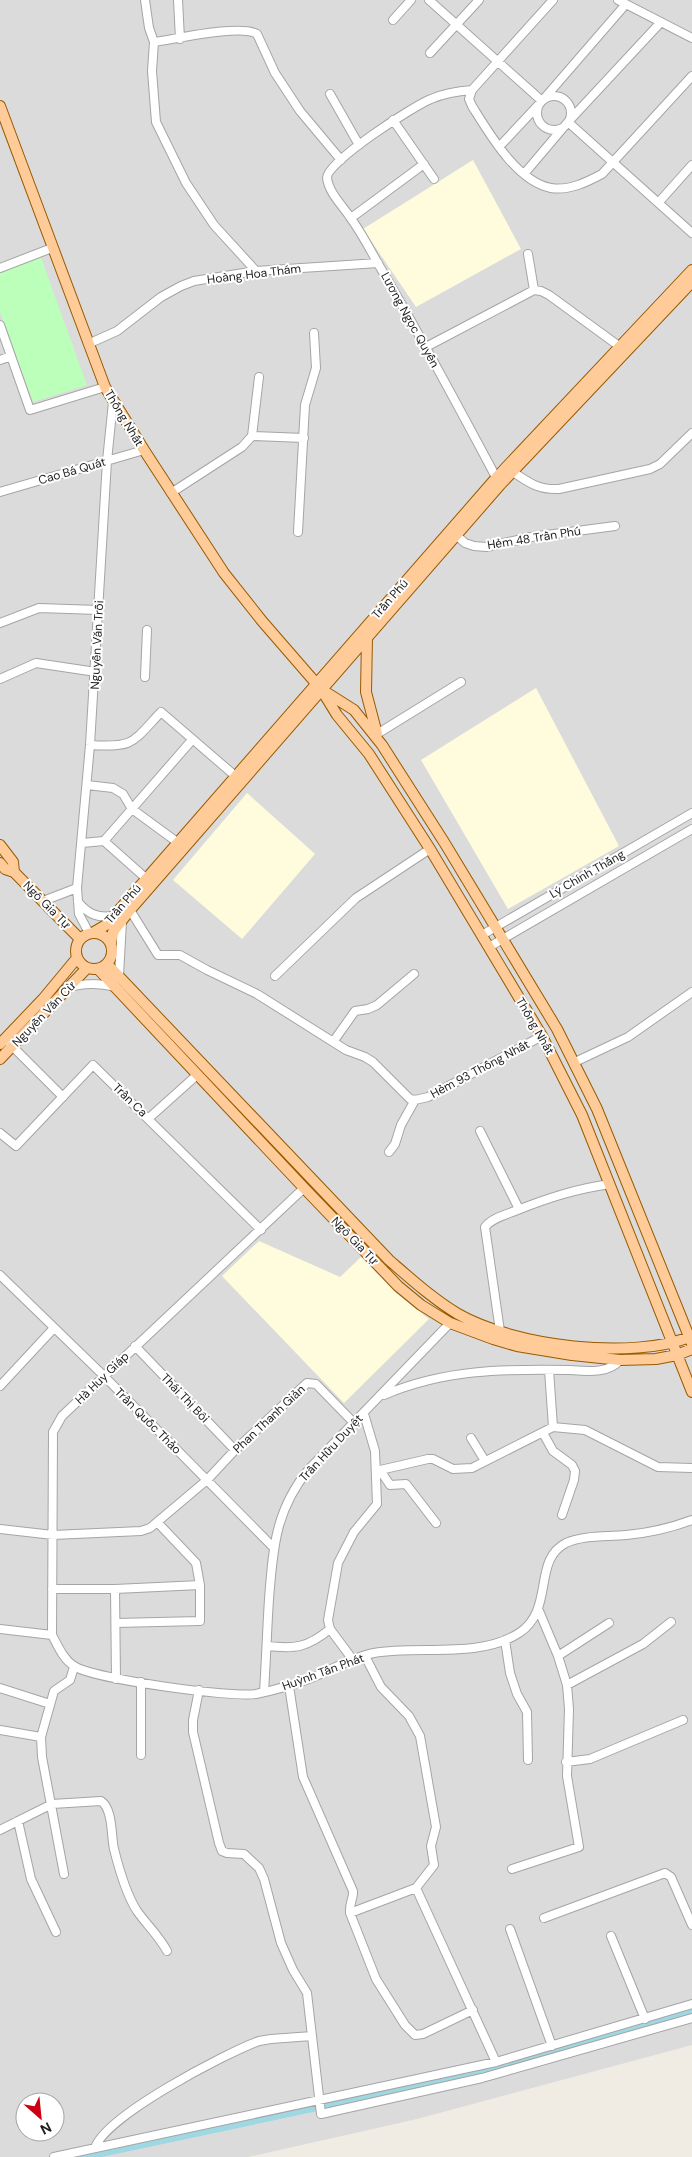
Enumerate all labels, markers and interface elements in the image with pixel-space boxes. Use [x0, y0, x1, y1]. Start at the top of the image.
street label: Hoàng Hoa Thám [206, 260, 302, 288]
street label: Lương Ngọc Quyến [377, 269, 443, 371]
street label: Thống Nhất [101, 387, 147, 450]
street label: Cao Bá Quát [36, 454, 108, 488]
street label: Hẻm 48 Trần Phú [486, 523, 582, 553]
street label: Trần Phú [368, 576, 412, 622]
street label: Nguyễn Văn Trỗi [87, 600, 107, 690]
street label: Lý Chính Thắng [546, 846, 628, 902]
street label: Ngô Gia Tự [20, 878, 74, 932]
street label: Trần Phú [101, 881, 145, 927]
street label: Nguyễn Văn Cừ [9, 978, 79, 1050]
street label: Thống Nhất [512, 994, 558, 1058]
street label: Hẻm 93 Thống Nhất [428, 1036, 533, 1102]
street label: Trần Ca [109, 1080, 151, 1120]
street label: Ngô Gia Tự [328, 1213, 382, 1269]
street label: Hà Huy Giáp [72, 1348, 132, 1408]
street label: Thái Thị Bôi [157, 1370, 213, 1426]
street label: Phan Thanh Giản [229, 1381, 309, 1457]
street label: Trần Quốc Thảo [111, 1384, 185, 1458]
street label: Trần Hữu Duyệt [296, 1411, 367, 1485]
street label: Huỳnh Tấn Phát [280, 1650, 366, 1694]
north arrow [15, 2092, 65, 2142]
text: N [37, 2118, 55, 2139]

